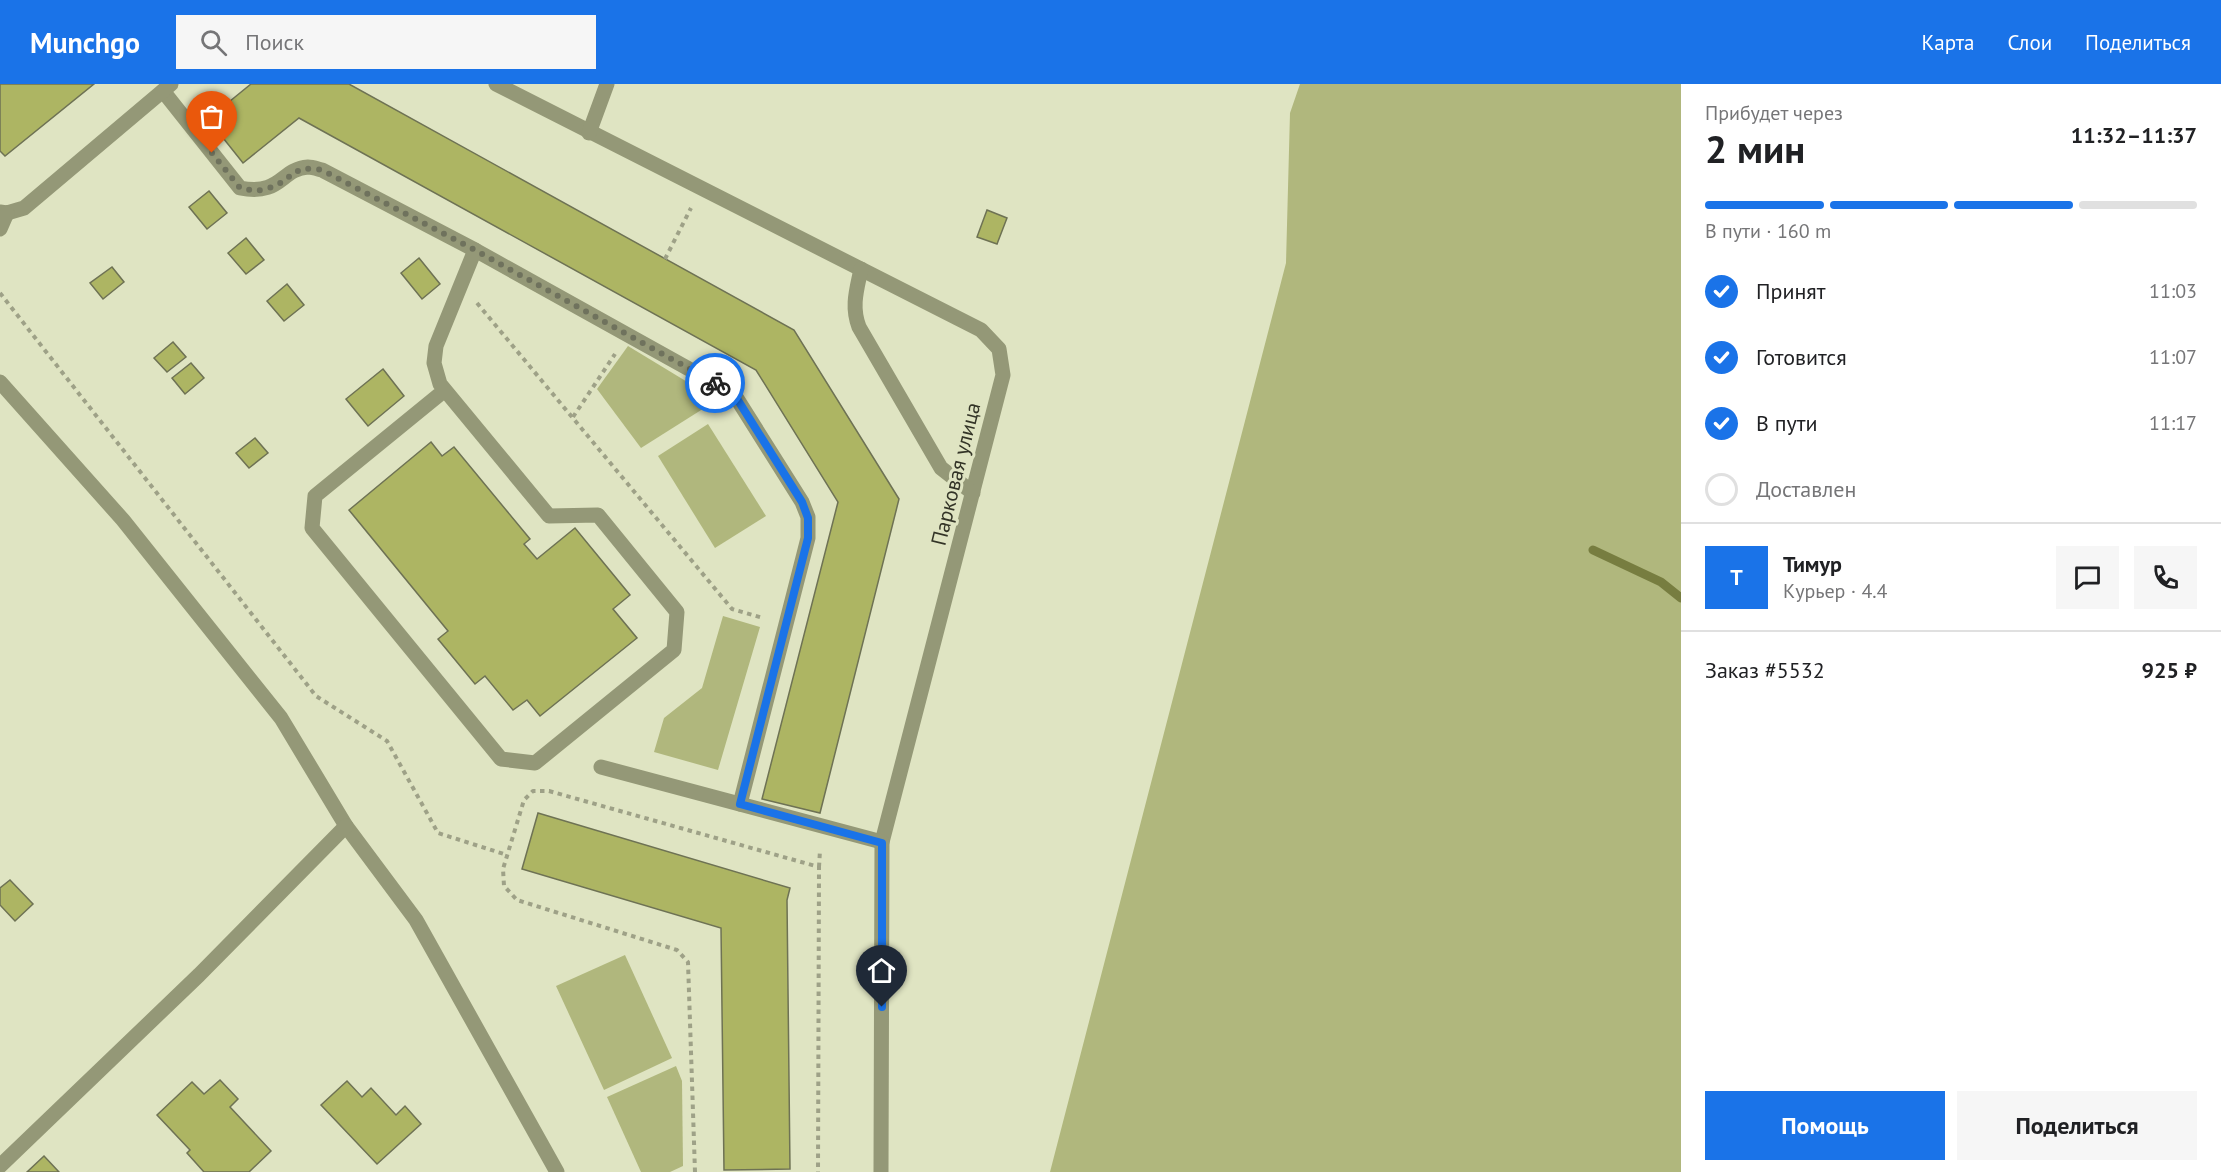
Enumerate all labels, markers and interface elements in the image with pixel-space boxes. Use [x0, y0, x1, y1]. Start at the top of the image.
search box [176, 15, 596, 69]
text: Munchgo [30, 24, 140, 61]
icon: search [197, 26, 230, 59]
text: Поиск [245, 28, 304, 56]
text: Карта [1921, 29, 1974, 56]
text: Слои [2007, 29, 2052, 56]
text: Поделиться [2085, 29, 2191, 56]
pin [186, 91, 237, 153]
icon: bag [195, 100, 228, 133]
text: Прибудет через [1705, 100, 1843, 126]
text: 11:32–11:37 [2071, 121, 2197, 149]
text: 2 мин [1705, 123, 1805, 174]
text: В пути · 160 m [1705, 218, 1831, 244]
icon: check [1705, 275, 1738, 308]
text: Принят [1756, 277, 1826, 305]
text: 11:03 [2149, 278, 2197, 304]
icon: check [1705, 341, 1738, 374]
text: Готовится [1756, 343, 1847, 371]
text: 11:07 [2149, 344, 2197, 370]
courier [685, 353, 745, 413]
icon: bike [699, 367, 732, 400]
street label: Парковая улица [925, 399, 986, 548]
icon: check [1705, 407, 1738, 440]
text: В пути [1756, 409, 1818, 437]
text: 11:17 [2149, 410, 2197, 436]
text: Доставлен [1756, 475, 1856, 503]
button: chat [2056, 546, 2119, 609]
button: phone [2134, 546, 2197, 609]
text: Тимур [1783, 550, 1842, 578]
text: Т [1730, 563, 1743, 591]
text: Курьер · 4.4 [1783, 578, 1887, 604]
text: Заказ #5532 [1705, 656, 1825, 684]
text: 925 ₽ [2142, 656, 2197, 684]
pin [856, 945, 907, 1007]
icon: home [865, 954, 898, 987]
button: Помощь [1705, 1091, 1945, 1160]
button: Поделиться [1957, 1091, 2197, 1160]

